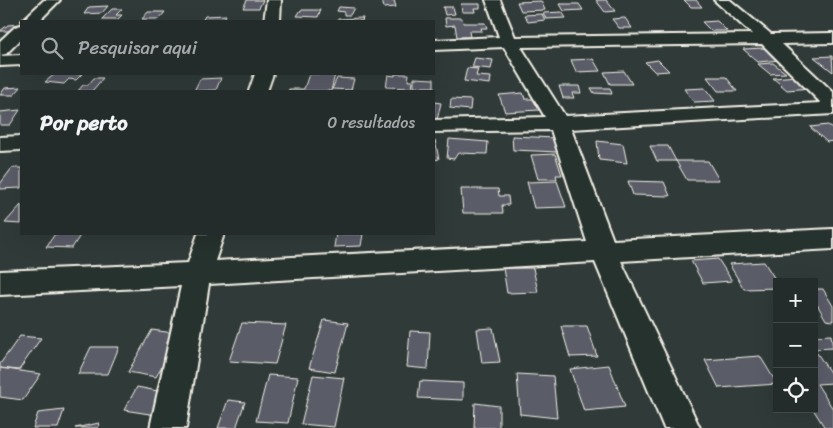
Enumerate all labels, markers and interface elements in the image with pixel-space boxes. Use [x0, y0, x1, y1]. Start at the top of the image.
search box [20, 20, 435, 75]
text: Pesquisar aqui [78, 31, 197, 64]
icon: search [38, 34, 66, 62]
text: Por perto [40, 104, 128, 142]
text: 0 resultados [327, 108, 415, 137]
map controls [773, 278, 818, 413]
button: + [773, 278, 818, 323]
button: − [773, 323, 818, 368]
button: locate [773, 368, 818, 413]

